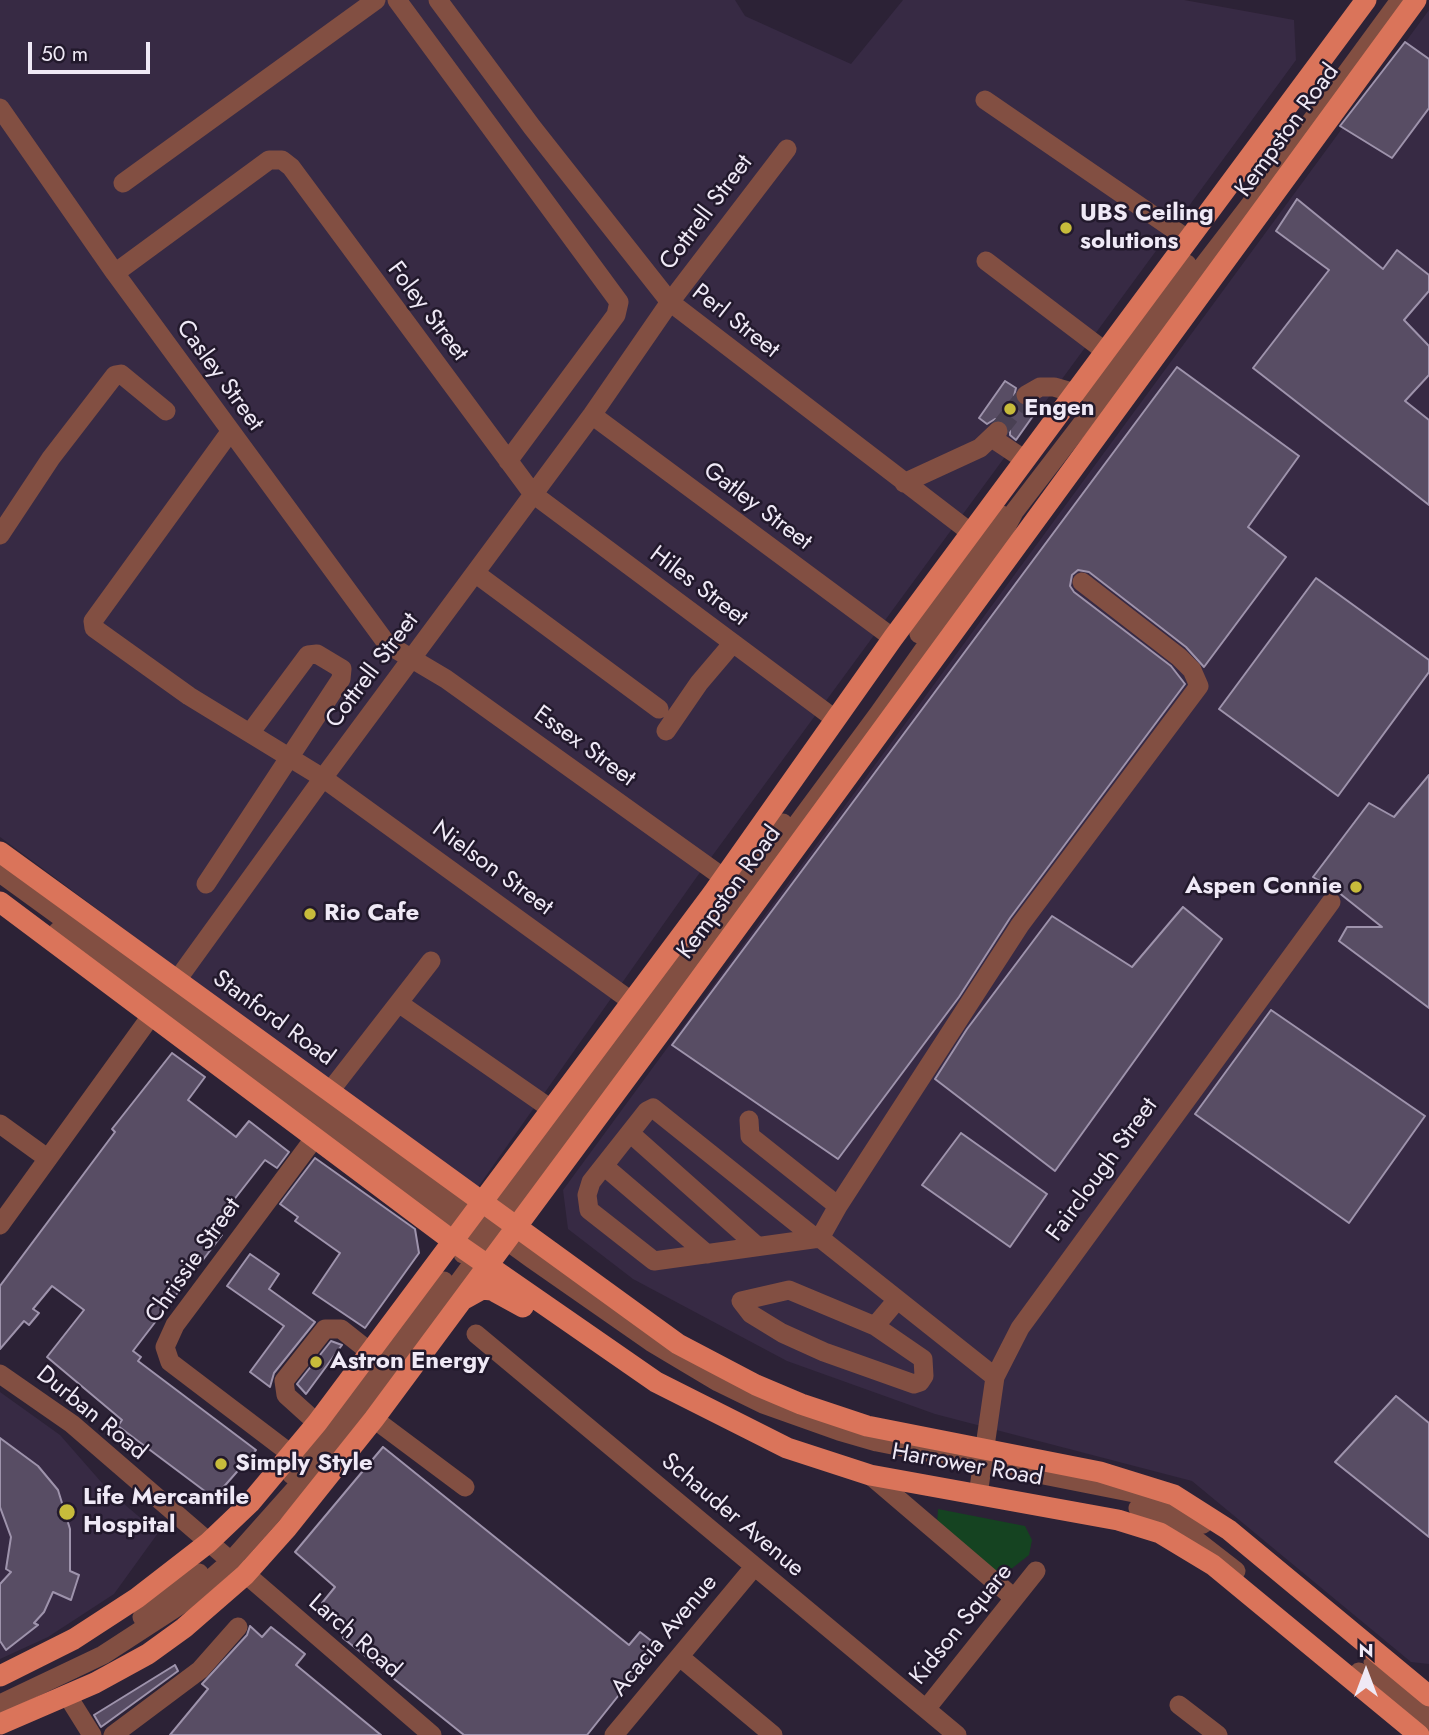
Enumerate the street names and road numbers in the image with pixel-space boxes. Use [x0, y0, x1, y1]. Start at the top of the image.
street label: Kempston Road [1230, 59, 1346, 203]
street label: Cottrell Street [654, 150, 760, 276]
street label: Foley Street [380, 257, 474, 367]
street label: Perl Street [686, 279, 784, 365]
street label: Casley Street [169, 315, 269, 437]
street label: Gatley Street [697, 457, 817, 557]
street label: Hiles Street [643, 541, 753, 633]
street label: Cottrell Street [320, 608, 426, 734]
street label: Essex Street [527, 700, 641, 794]
street label: Nielson Street [426, 815, 558, 923]
street label: Kempston Road [672, 821, 788, 965]
street label: Stanford Road [206, 965, 340, 1073]
street label: Fairclough Street [1041, 1093, 1165, 1247]
street label: Chrissie Street [140, 1193, 248, 1329]
street label: Durban Road [30, 1361, 152, 1467]
street label: Harrower Road [889, 1439, 1045, 1493]
street label: Schauder Avenue [655, 1448, 809, 1584]
street label: Kidson Square [904, 1559, 1020, 1691]
street label: Acacia Avenue [606, 1569, 724, 1703]
street label: Larch Road [302, 1589, 406, 1685]

